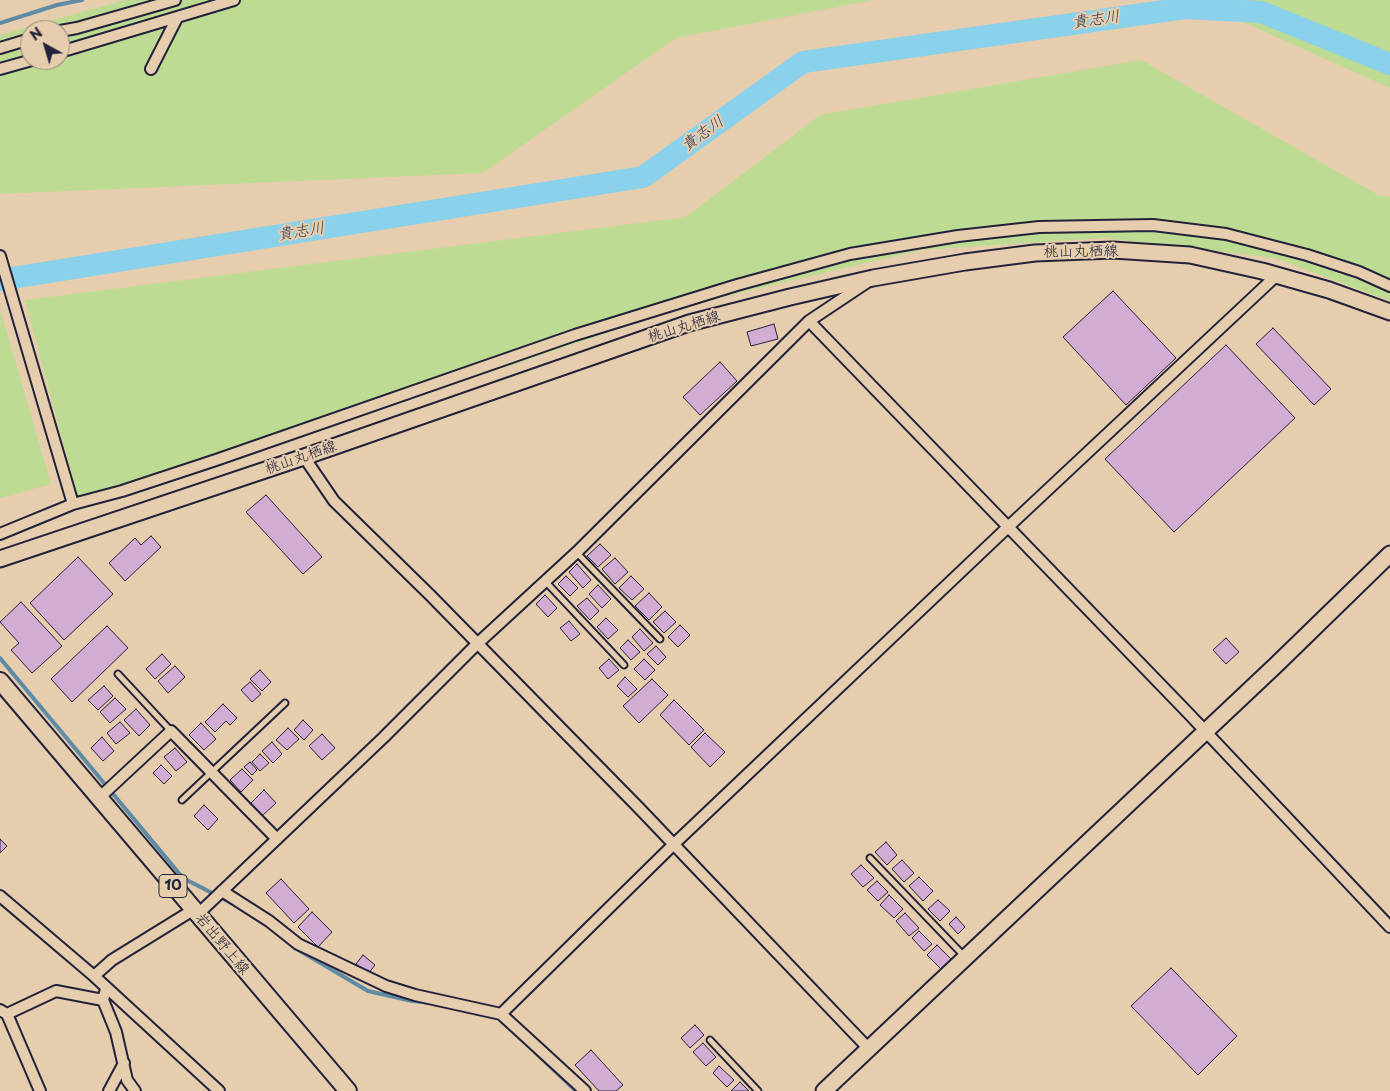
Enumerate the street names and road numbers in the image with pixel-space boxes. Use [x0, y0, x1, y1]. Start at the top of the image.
street label: 桃山丸栖線 [1043, 242, 1119, 262]
street label: 桃山丸栖線 [646, 307, 722, 347]
street label: 桃山丸栖線 [263, 437, 339, 479]
road number: 10 [159, 874, 187, 898]
street label: 岩出野上線 [191, 909, 253, 979]

